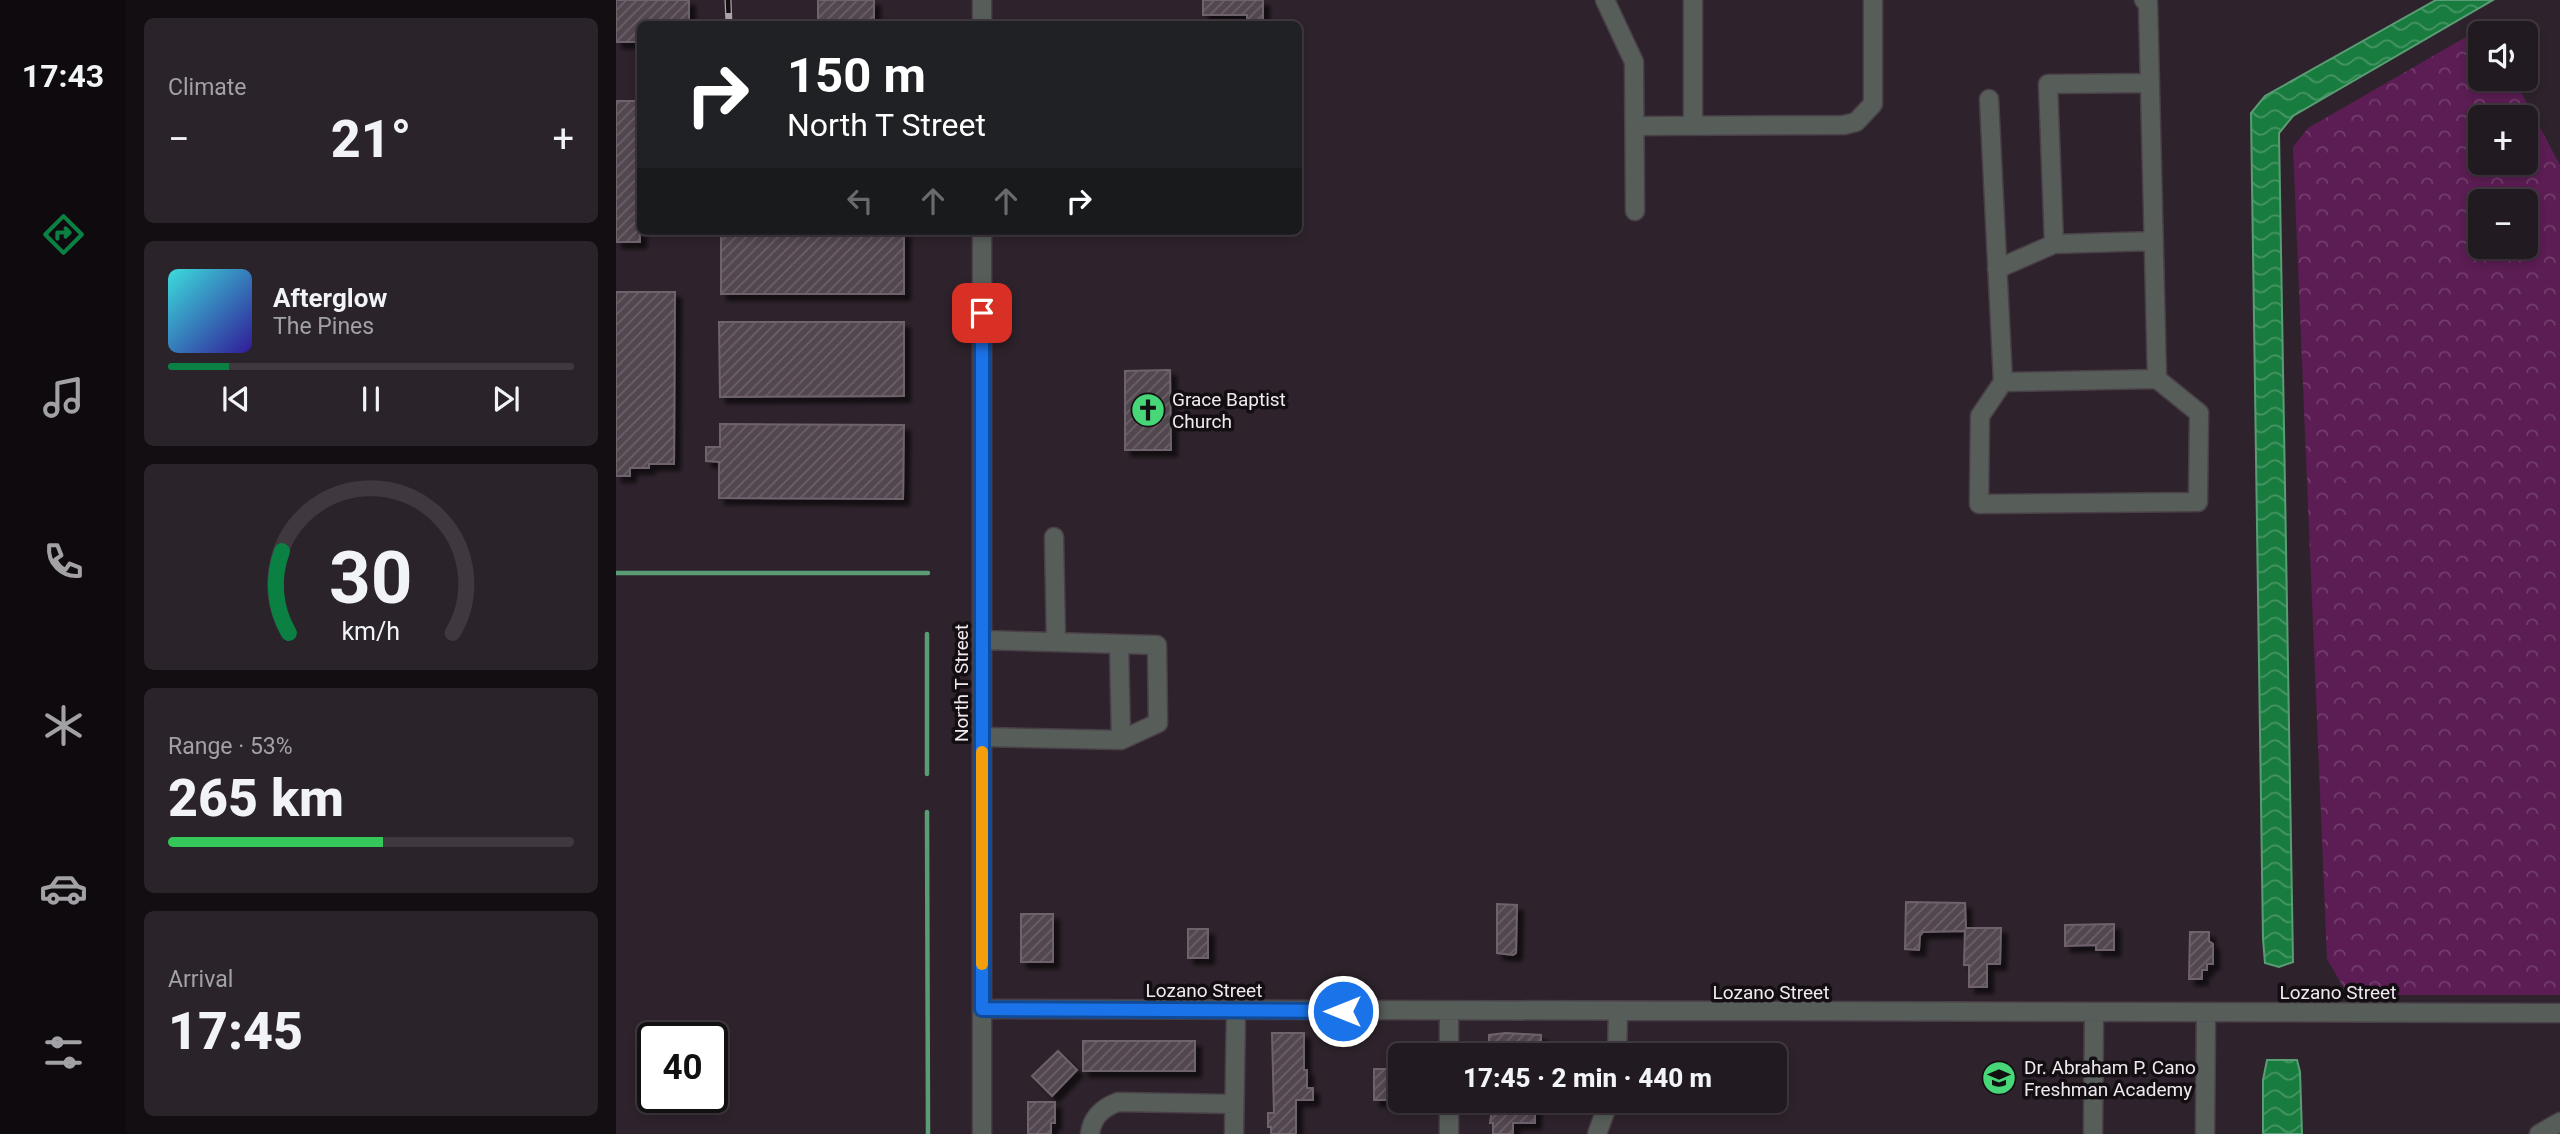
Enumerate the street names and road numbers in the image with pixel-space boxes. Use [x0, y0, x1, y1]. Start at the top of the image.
street label: North T Street [950, 624, 973, 742]
street label: Lozano Street [1146, 979, 1262, 1002]
street label: Lozano Street [1713, 981, 1829, 1004]
street label: Lozano Street [2280, 981, 2396, 1004]

